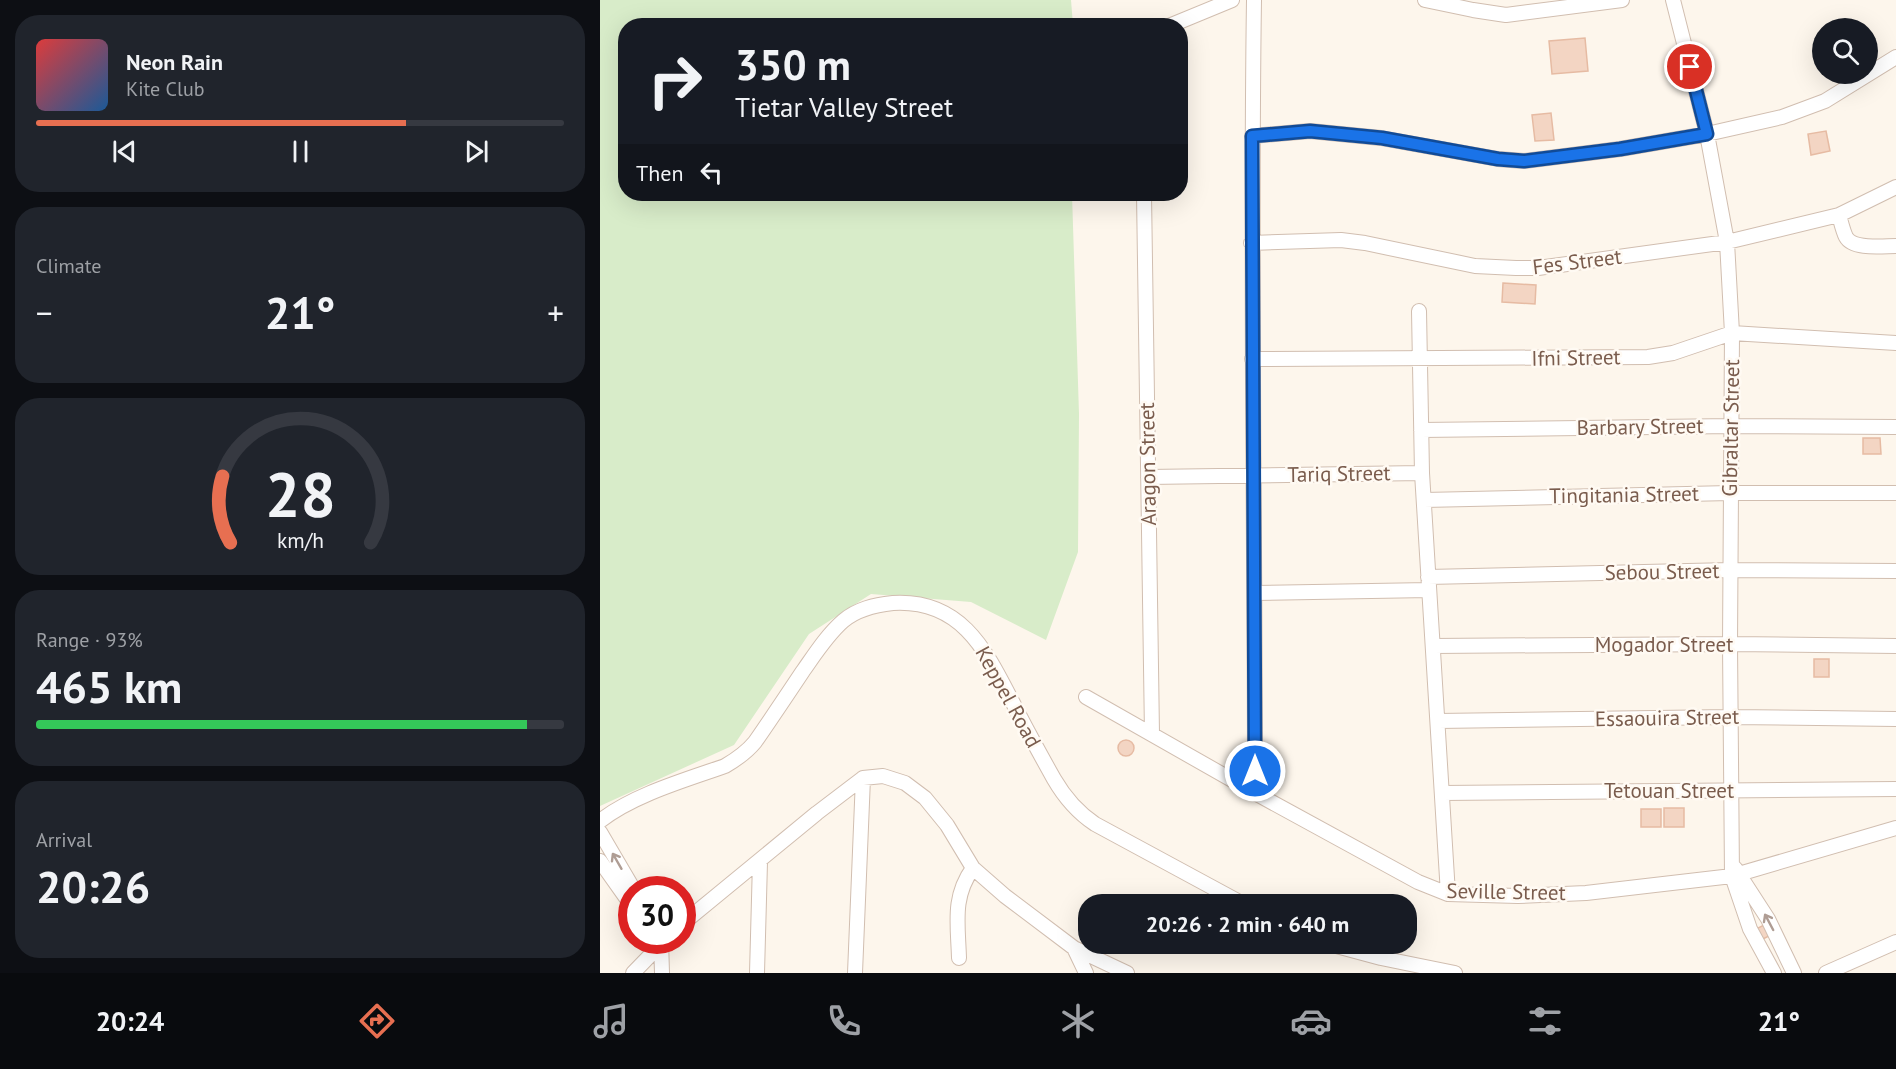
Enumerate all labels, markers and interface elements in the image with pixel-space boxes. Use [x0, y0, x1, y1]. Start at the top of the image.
map controls [1812, 18, 1878, 84]
button: search [1812, 18, 1878, 84]
text: 350 m [735, 37, 851, 92]
pin [1664, 41, 1715, 92]
icon: right [636, 42, 714, 120]
text: Neon Rain [126, 48, 223, 76]
icon: arrive [1673, 50, 1706, 83]
text: Kite Club [126, 76, 204, 102]
text: Tietar Valley Street [735, 90, 953, 124]
icon: previous [108, 135, 141, 168]
icon: pause [284, 135, 317, 168]
icon: next [460, 135, 493, 168]
icon: left [695, 156, 728, 189]
text: Then [636, 159, 683, 187]
street label: Fes Street [1531, 243, 1623, 280]
text: Climate [36, 253, 102, 279]
text: 21° [265, 283, 335, 341]
text: − [36, 291, 53, 334]
text: + [547, 291, 564, 334]
street label: Ifni Street [1531, 343, 1621, 372]
street label: Gibraltar Street [1716, 359, 1745, 497]
street label: Aragon Street [1133, 402, 1162, 526]
street label: Barbary Street [1576, 412, 1704, 441]
text: 28 [265, 454, 335, 535]
street label: Tariq Street [1287, 459, 1391, 488]
street label: Tingitania Street [1549, 480, 1699, 509]
text: km/h [276, 527, 323, 555]
street label: Sebou Street [1604, 557, 1720, 586]
text: Range · 93% [36, 627, 143, 653]
street label: Mogador Street [1595, 631, 1733, 658]
street label: Keppel Road [969, 641, 1047, 752]
text: 465 km [36, 657, 182, 715]
street label: Essaouira Street [1595, 703, 1739, 732]
position arrow [1223, 739, 1287, 803]
street label: Tetouan Street [1604, 777, 1734, 804]
text: Arrival [36, 827, 92, 853]
one-way arrow [611, 853, 623, 870]
text: 20:26 [36, 857, 150, 915]
speed limit sign: 30 [618, 876, 696, 954]
street label: Seville Street [1446, 877, 1566, 906]
text: 20:26 · 2 min · 640 m [1146, 910, 1349, 938]
one-way arrow [1763, 914, 1774, 932]
icon: directions [356, 1000, 398, 1042]
icon: music [590, 1000, 632, 1042]
icon: phone [823, 1000, 865, 1042]
icon: climate [1057, 1000, 1099, 1042]
icon: car [1290, 1000, 1332, 1042]
icon: filters [1524, 1000, 1566, 1042]
text: 20:24 [96, 1004, 164, 1038]
text: 21° [1758, 1004, 1800, 1038]

